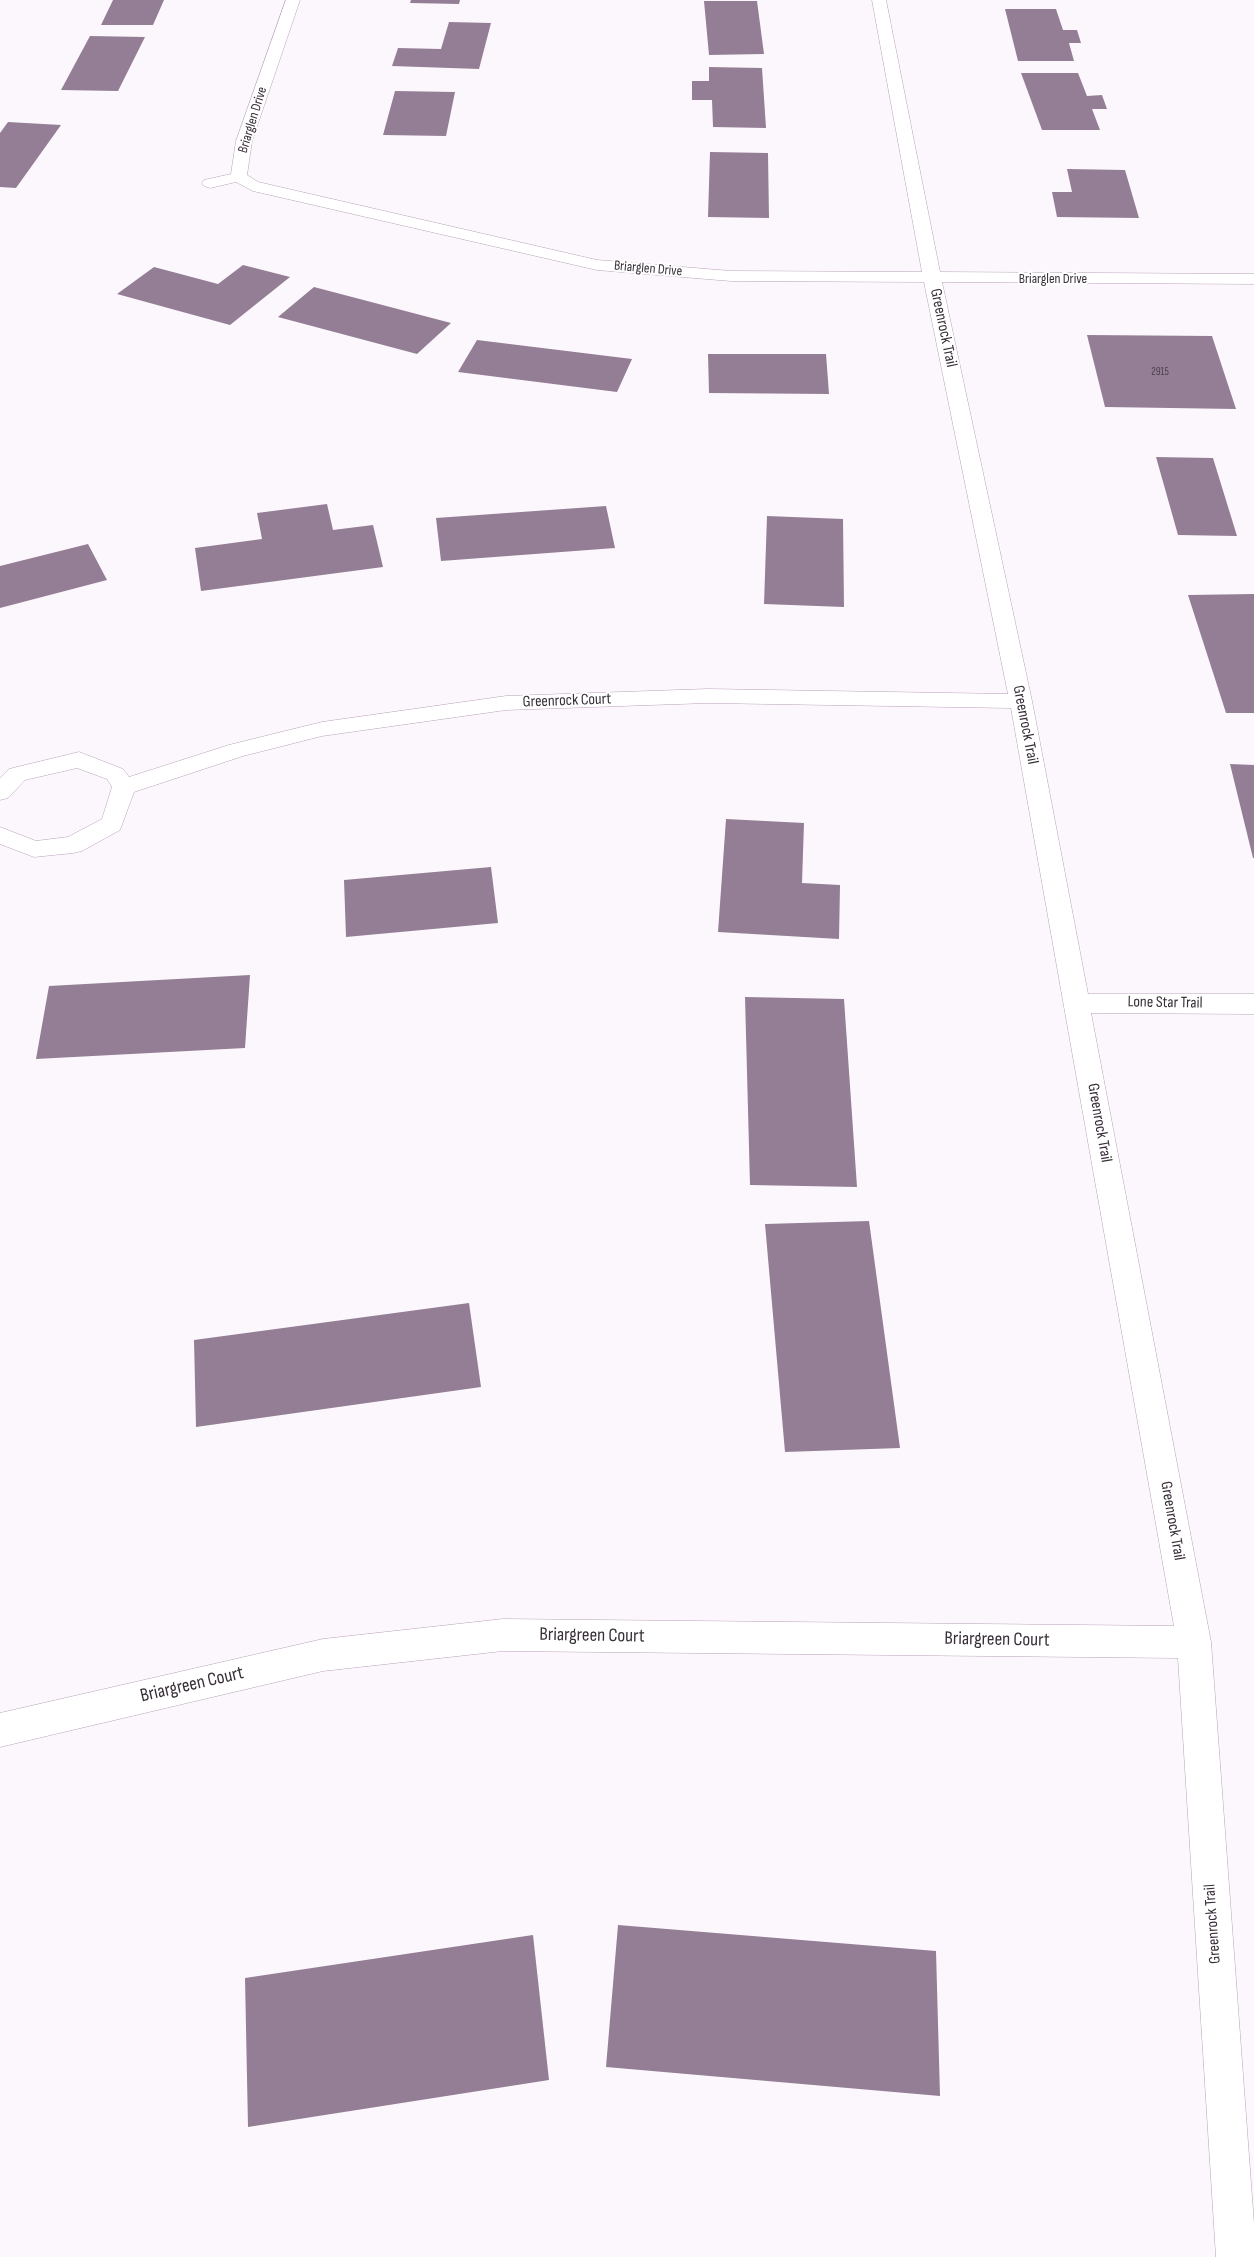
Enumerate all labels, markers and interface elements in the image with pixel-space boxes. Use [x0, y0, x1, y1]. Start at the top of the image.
street label: Briarglen Drive [235, 85, 271, 155]
street label: Briarglen Drive [613, 258, 683, 280]
street label: Briarglen Drive [1019, 271, 1087, 287]
street label: Greenrock Trail [925, 287, 961, 369]
house number: 2915 [1151, 365, 1169, 379]
street label: Greenrock Trail [1008, 684, 1042, 766]
street label: Greenrock Court [522, 690, 612, 712]
street label: Lone Star Trail [1127, 993, 1203, 1013]
street label: Greenrock Trail [1083, 1082, 1115, 1164]
street label: Greenrock Trail [1156, 1480, 1188, 1562]
street label: Briargreen Court [539, 1624, 645, 1648]
street label: Briargreen Court [944, 1628, 1050, 1652]
street label: Briargreen Court [138, 1662, 246, 1708]
street label: Greenrock Trail [1201, 1883, 1225, 1965]

